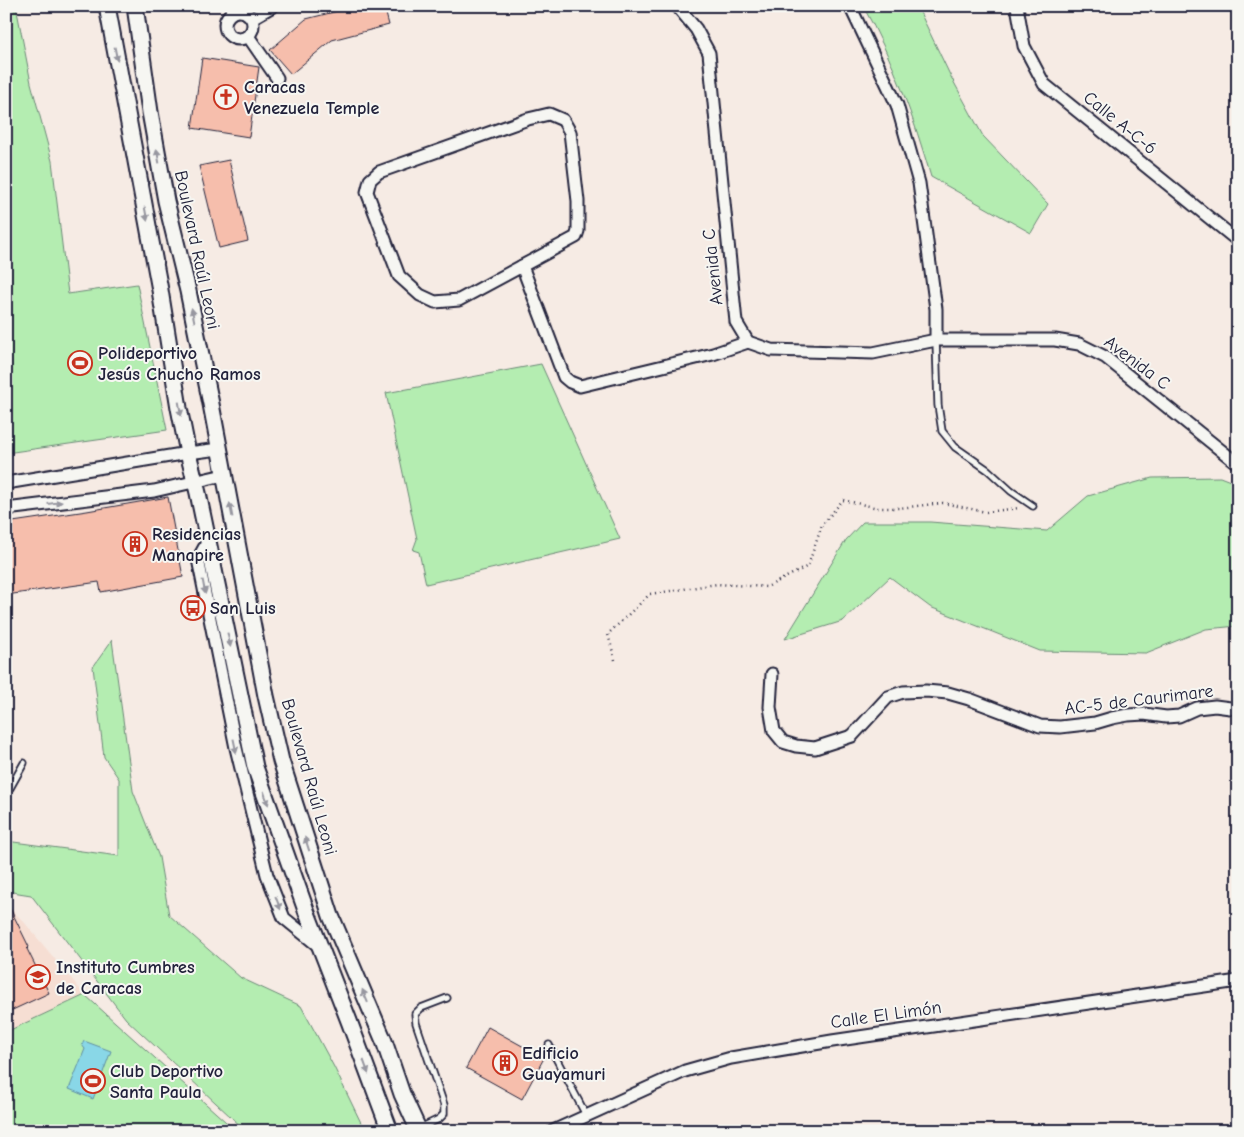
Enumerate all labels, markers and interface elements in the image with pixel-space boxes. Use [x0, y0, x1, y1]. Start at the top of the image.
one-way arrow [113, 47, 121, 63]
place label: Caracas Venezuela Temple [244, 77, 380, 119]
church icon: Caracas Venezuela Temple [213, 84, 239, 110]
street label: Calle A-C-6 [1079, 87, 1161, 159]
one-way arrow [154, 148, 162, 164]
street label: Boulevard Raúl Leoni [170, 169, 224, 331]
one-way arrow [143, 206, 151, 222]
street label: Avenida C [699, 228, 727, 306]
one-way arrow [188, 307, 196, 323]
street label: Avenida C [1100, 332, 1174, 394]
place label: Polideportivo Jesús Chucho Ramos [98, 343, 261, 385]
sports icon: Polideportivo Jesús Chucho Ramos [67, 350, 93, 376]
one-way arrow [176, 401, 184, 417]
one-way arrow [47, 499, 63, 507]
one-way arrow [227, 503, 235, 518]
place label: Residencias Manapire [152, 524, 241, 566]
building icon: Residencias Manapire [122, 531, 148, 557]
one-way arrow [200, 579, 208, 595]
bus stop icon: San Luis [180, 595, 206, 621]
place label: San Luis [210, 598, 276, 619]
one-way arrow [225, 632, 233, 648]
street label: AC-5 de Caurimare [1063, 680, 1215, 720]
street label: Boulevard Raúl Leoni [277, 696, 341, 858]
one-way arrow [231, 739, 239, 754]
one-way arrow [262, 791, 270, 806]
one-way arrow [303, 836, 311, 851]
one-way arrow [274, 896, 282, 911]
place label: Instituto Cumbres de Caracas [56, 957, 195, 999]
school or university icon: Instituto Cumbres de Caracas [25, 964, 51, 990]
one-way arrow [360, 989, 368, 1003]
street label: Calle El Limón [829, 997, 943, 1033]
place label: Edificio Guayamuri [522, 1043, 606, 1085]
building icon: Edificio Guayamuri [492, 1050, 518, 1076]
one-way arrow [362, 1060, 370, 1075]
place label: Club Deportivo Santa Paula [110, 1061, 223, 1103]
sports icon: Club Deportivo Santa Paula [80, 1068, 106, 1094]

